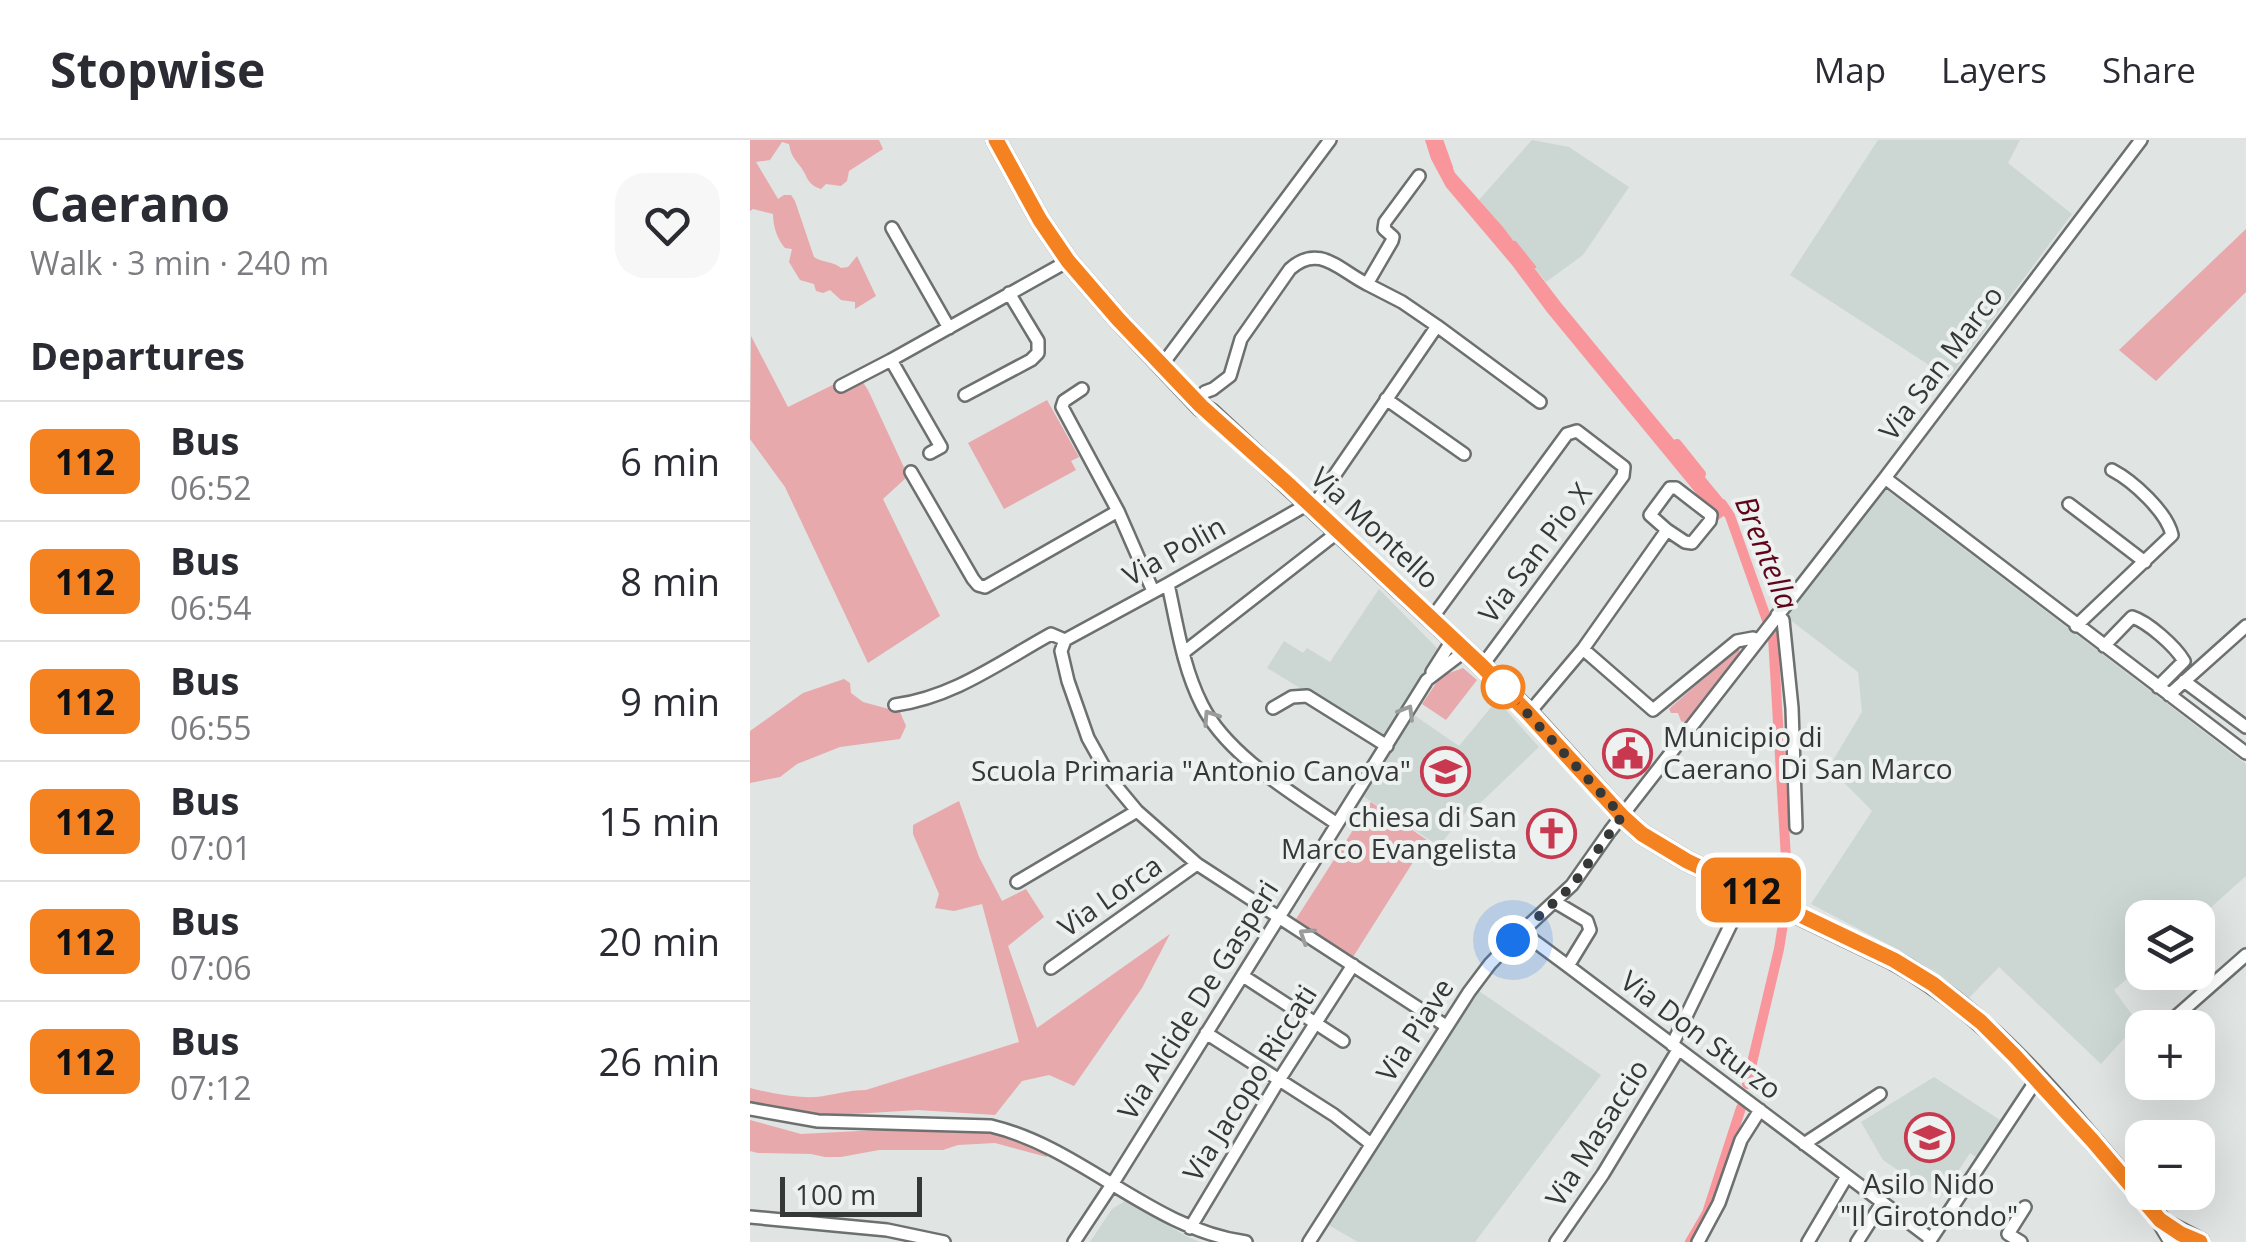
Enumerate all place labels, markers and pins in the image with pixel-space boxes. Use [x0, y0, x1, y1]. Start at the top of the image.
unlabelled marker [1482, 666, 1524, 708]
place label: Municipio di Caerano Di San Marco [1663, 717, 1953, 787]
public building icon: Municipio di Caerano Di San Marco [1602, 727, 1654, 779]
school or university icon: Scuola Primaria "Antonio Canova" [1420, 745, 1472, 797]
place label: Scuola Primaria "Antonio Canova" [971, 751, 1411, 789]
place label: chiesa di San Marco Evangelista [1281, 797, 1517, 867]
church icon: chiesa di San Marco Evangelista [1526, 807, 1578, 859]
school or university icon: Asilo Nido "Il Girotondo" [1903, 1111, 1955, 1163]
place label: Asilo Nido "Il Girotondo" [1840, 1164, 2018, 1234]

